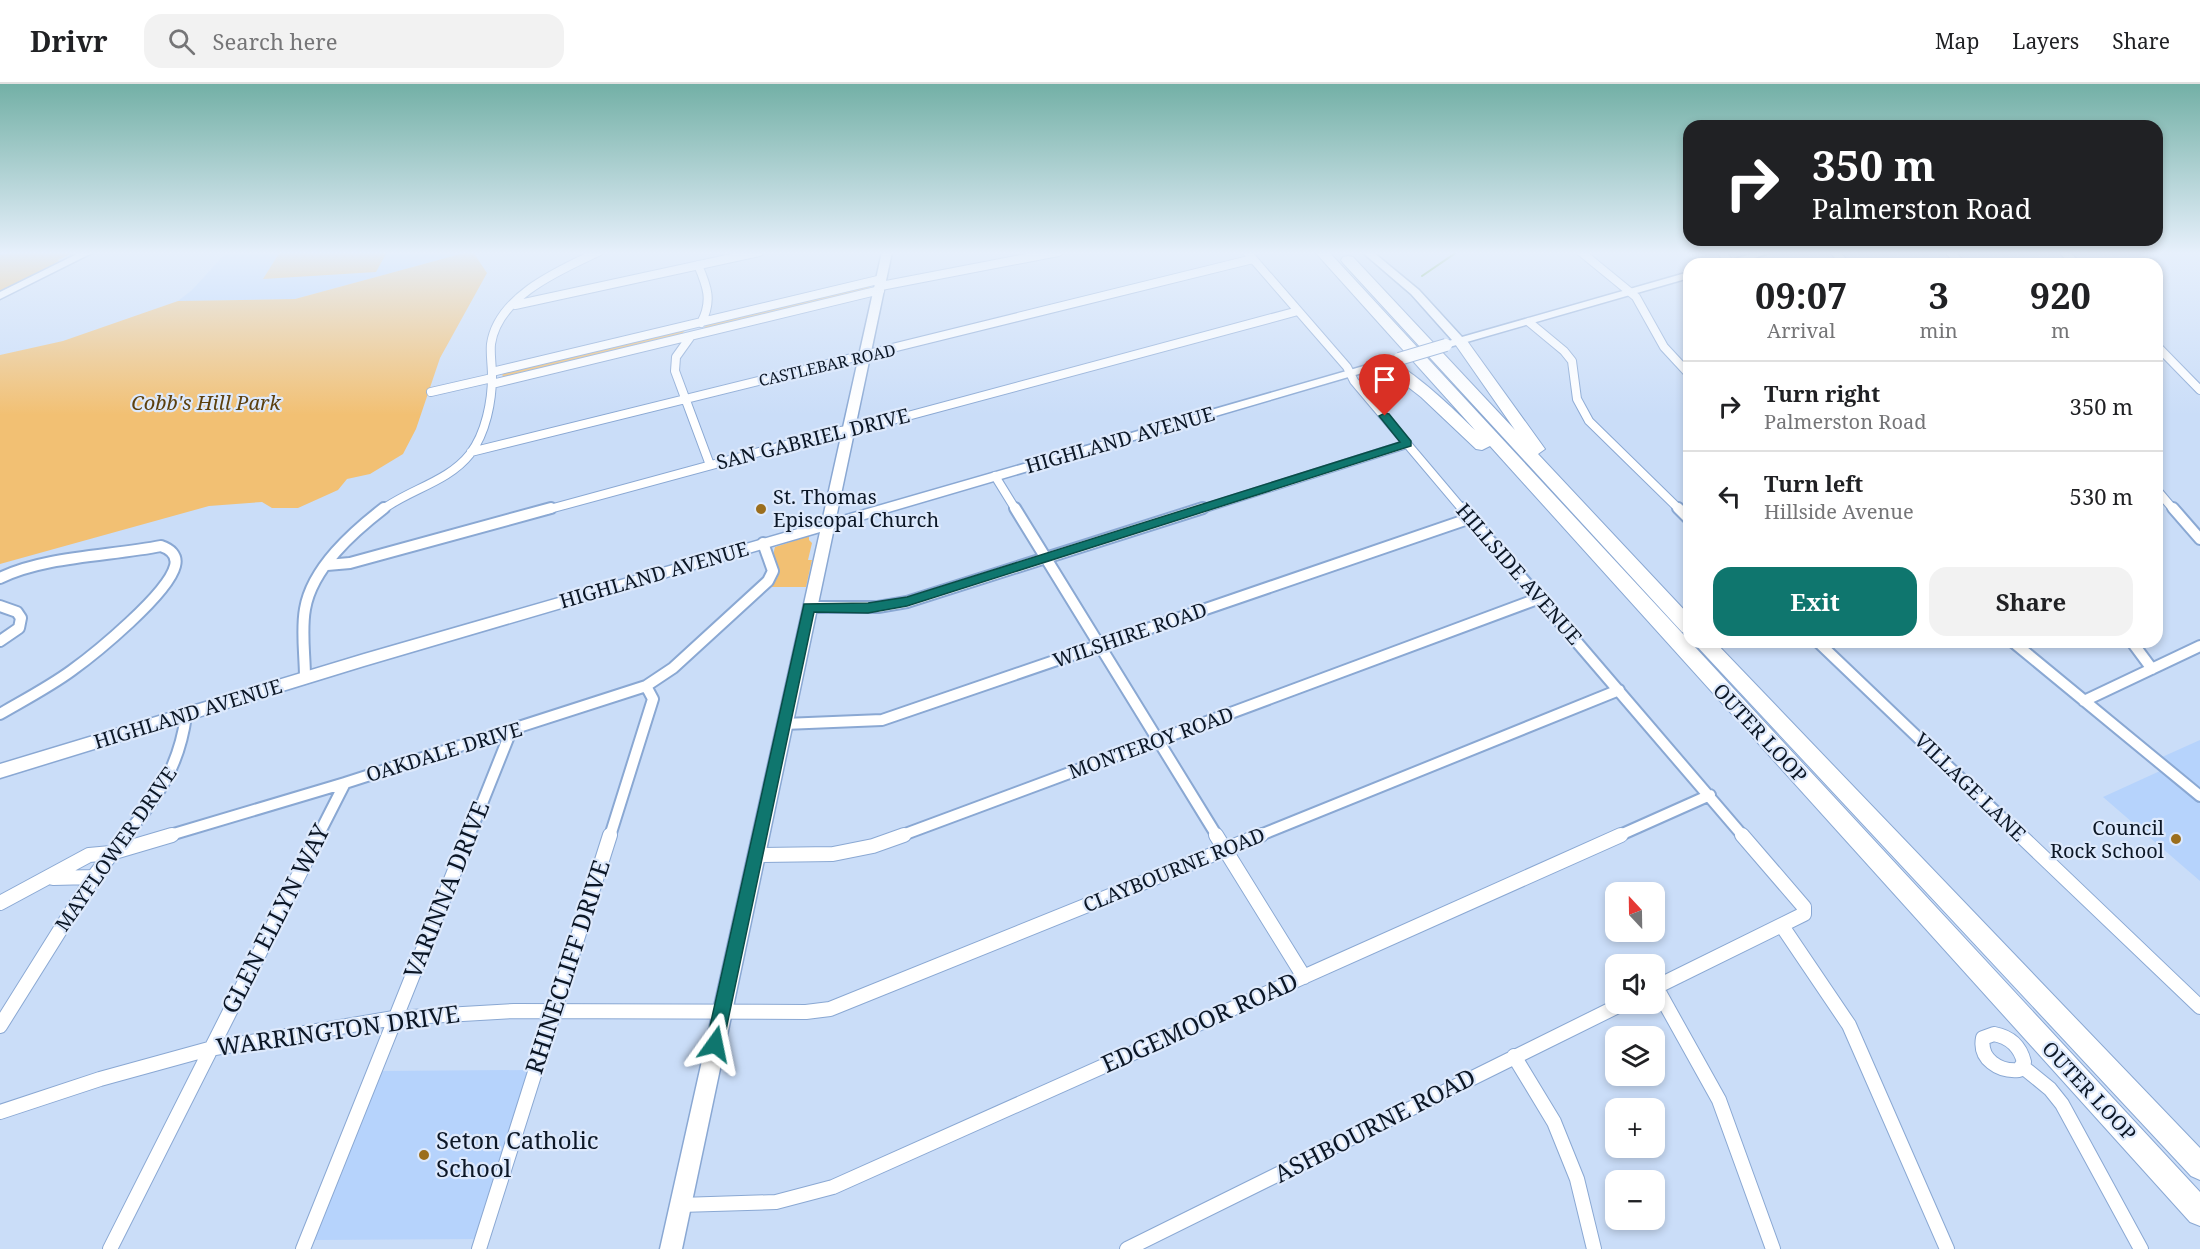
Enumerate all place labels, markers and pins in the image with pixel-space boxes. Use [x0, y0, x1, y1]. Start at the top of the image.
pin [1359, 354, 1410, 416]
place label: St. Thomas Episcopal Church [773, 483, 939, 533]
marker: St. Thomas Episcopal Church [754, 502, 768, 516]
place label: Council Rock School [2050, 814, 2164, 864]
marker: Council Rock School [2169, 832, 2183, 846]
place label: Seton Catholic School [436, 1123, 599, 1184]
marker: Seton Catholic School [417, 1148, 431, 1162]

